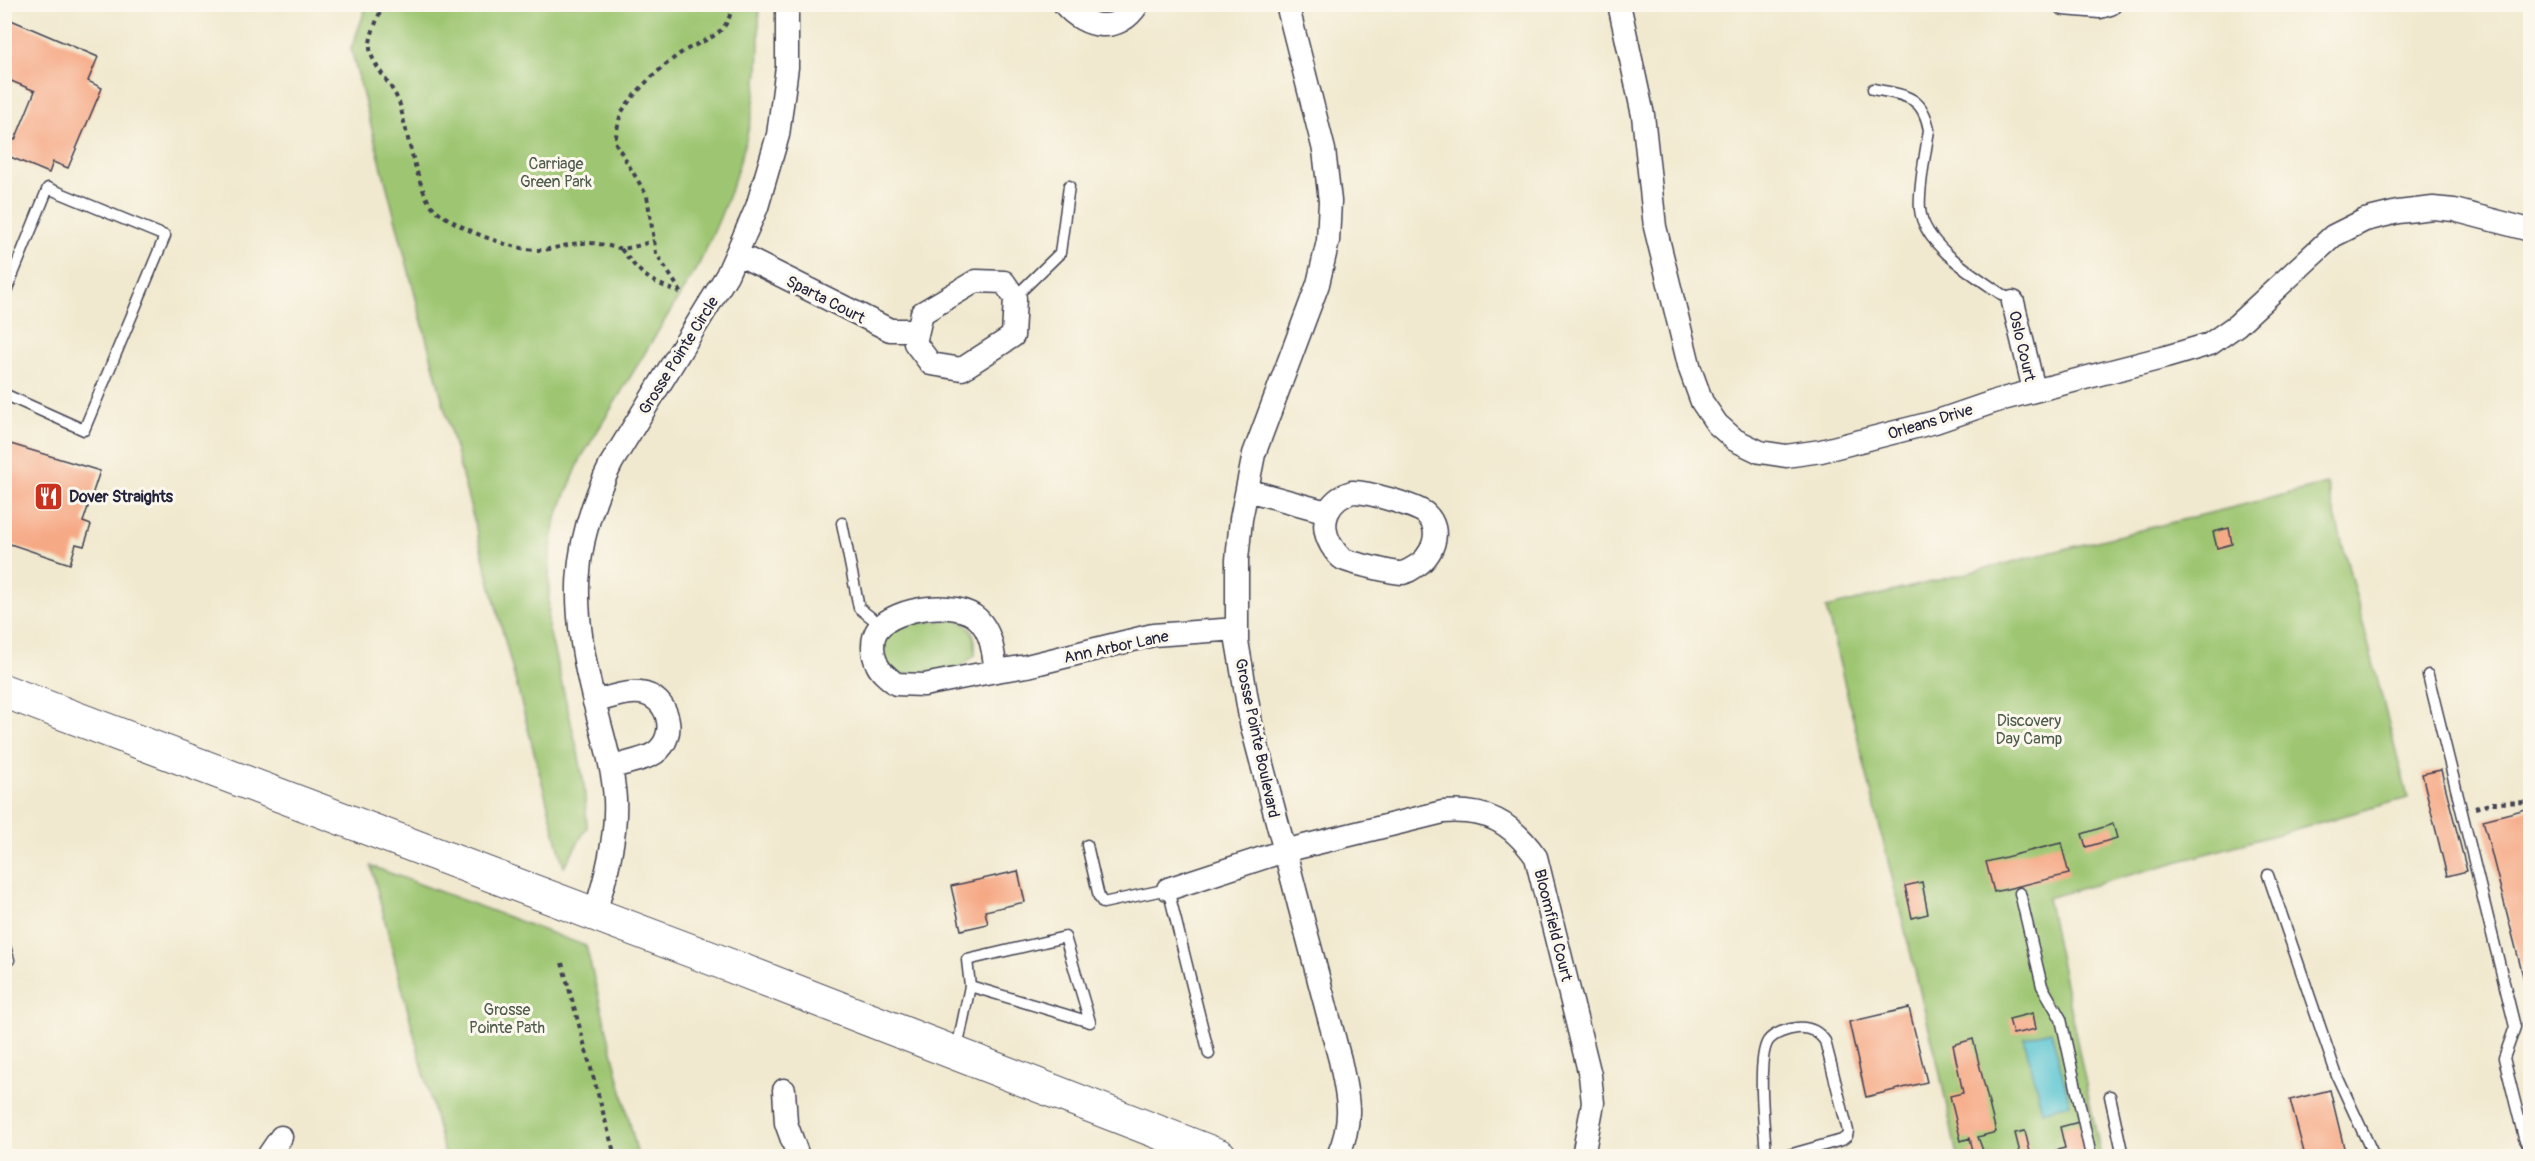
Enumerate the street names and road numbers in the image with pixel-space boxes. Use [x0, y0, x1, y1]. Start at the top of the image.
street label: Sparta Court [783, 271, 869, 329]
street label: Grosse Pointe Circle [635, 293, 723, 418]
street label: Oslo Court [2004, 309, 2040, 384]
street label: Orleans Drive [1885, 399, 1975, 444]
street label: Ann Arbor Lane [1062, 626, 1171, 668]
street label: Grosse Pointe Boulevard [1230, 657, 1284, 820]
street label: Bloomfield Court [1529, 867, 1577, 984]

